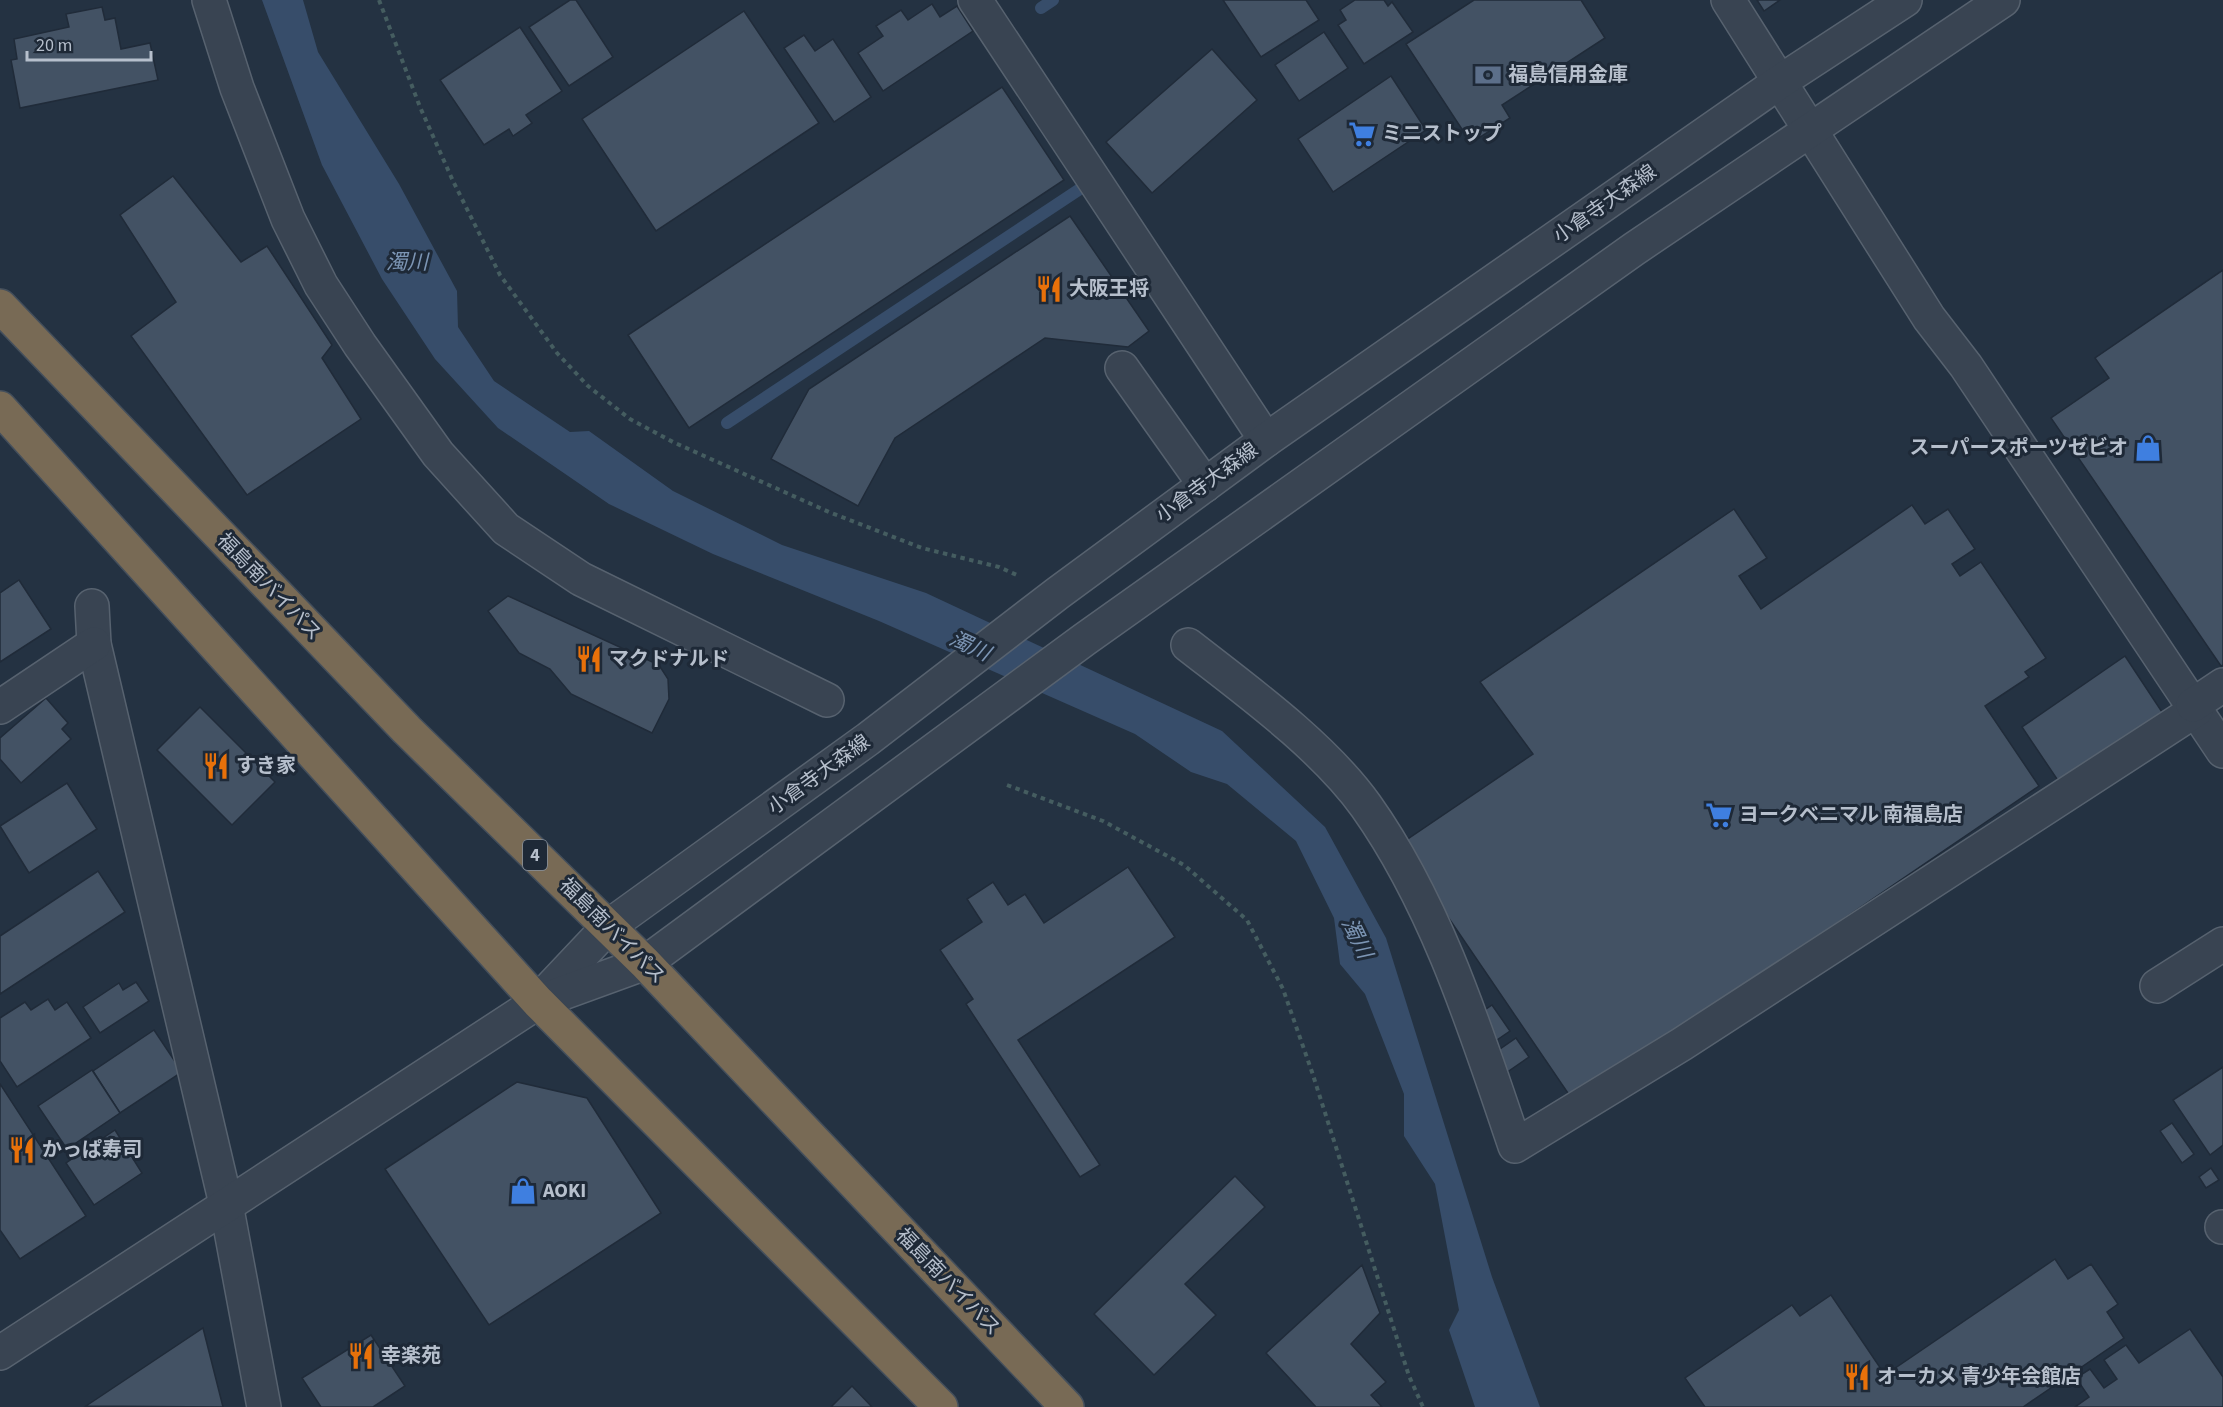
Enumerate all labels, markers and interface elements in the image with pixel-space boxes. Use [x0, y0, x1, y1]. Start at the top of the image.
scale bar [27, 24, 152, 62]
text: 20 m [36, 33, 72, 58]
bank icon: 福島信用金庫 [1473, 60, 1503, 90]
place label: 福島信用金庫 [1508, 61, 1628, 89]
supermarket icon: ミニストップ [1347, 119, 1377, 149]
place label: ミニストップ [1382, 120, 1502, 148]
street label: 小倉寺大森線 [1548, 158, 1662, 250]
water label: 濁川 [386, 247, 430, 277]
restaurant icon: 大阪王将 [1034, 274, 1064, 304]
place label: 大阪王将 [1069, 275, 1149, 303]
shop icon: スーパースポーツゼビオ [2133, 433, 2163, 463]
place label: スーパースポーツゼビオ [1910, 434, 2128, 462]
street label: 小倉寺大森線 [1150, 436, 1264, 530]
street label: 福島南バイパス [210, 527, 328, 647]
water label: 濁川 [945, 624, 997, 669]
restaurant icon: マクドナルド [574, 644, 604, 674]
place label: マクドナルド [609, 645, 729, 673]
street label: 小倉寺大森線 [762, 728, 876, 822]
restaurant icon: すき家 [201, 751, 231, 781]
place label: すき家 [236, 752, 296, 780]
supermarket icon: ヨークベニマル 南福島店 [1704, 800, 1734, 830]
place label: ヨークベニマル 南福島店 [1739, 801, 1963, 829]
road number: 4 [523, 840, 547, 870]
street label: 福島南バイパス [553, 872, 671, 990]
water label: 濁川 [1334, 913, 1381, 965]
restaurant icon: かっぱ寿司 [7, 1135, 37, 1165]
place label: かっぱ寿司 [42, 1136, 142, 1164]
shop icon: AOKI [508, 1176, 538, 1206]
place label: AOKI [542, 1177, 586, 1205]
street label: 福島南バイパス [889, 1222, 1007, 1342]
restaurant icon: 幸楽苑 [346, 1341, 376, 1371]
place label: 幸楽苑 [381, 1342, 441, 1370]
restaurant icon: オーカメ 青少年会館店 [1842, 1362, 1872, 1392]
place label: オーカメ 青少年会館店 [1877, 1363, 2081, 1391]

